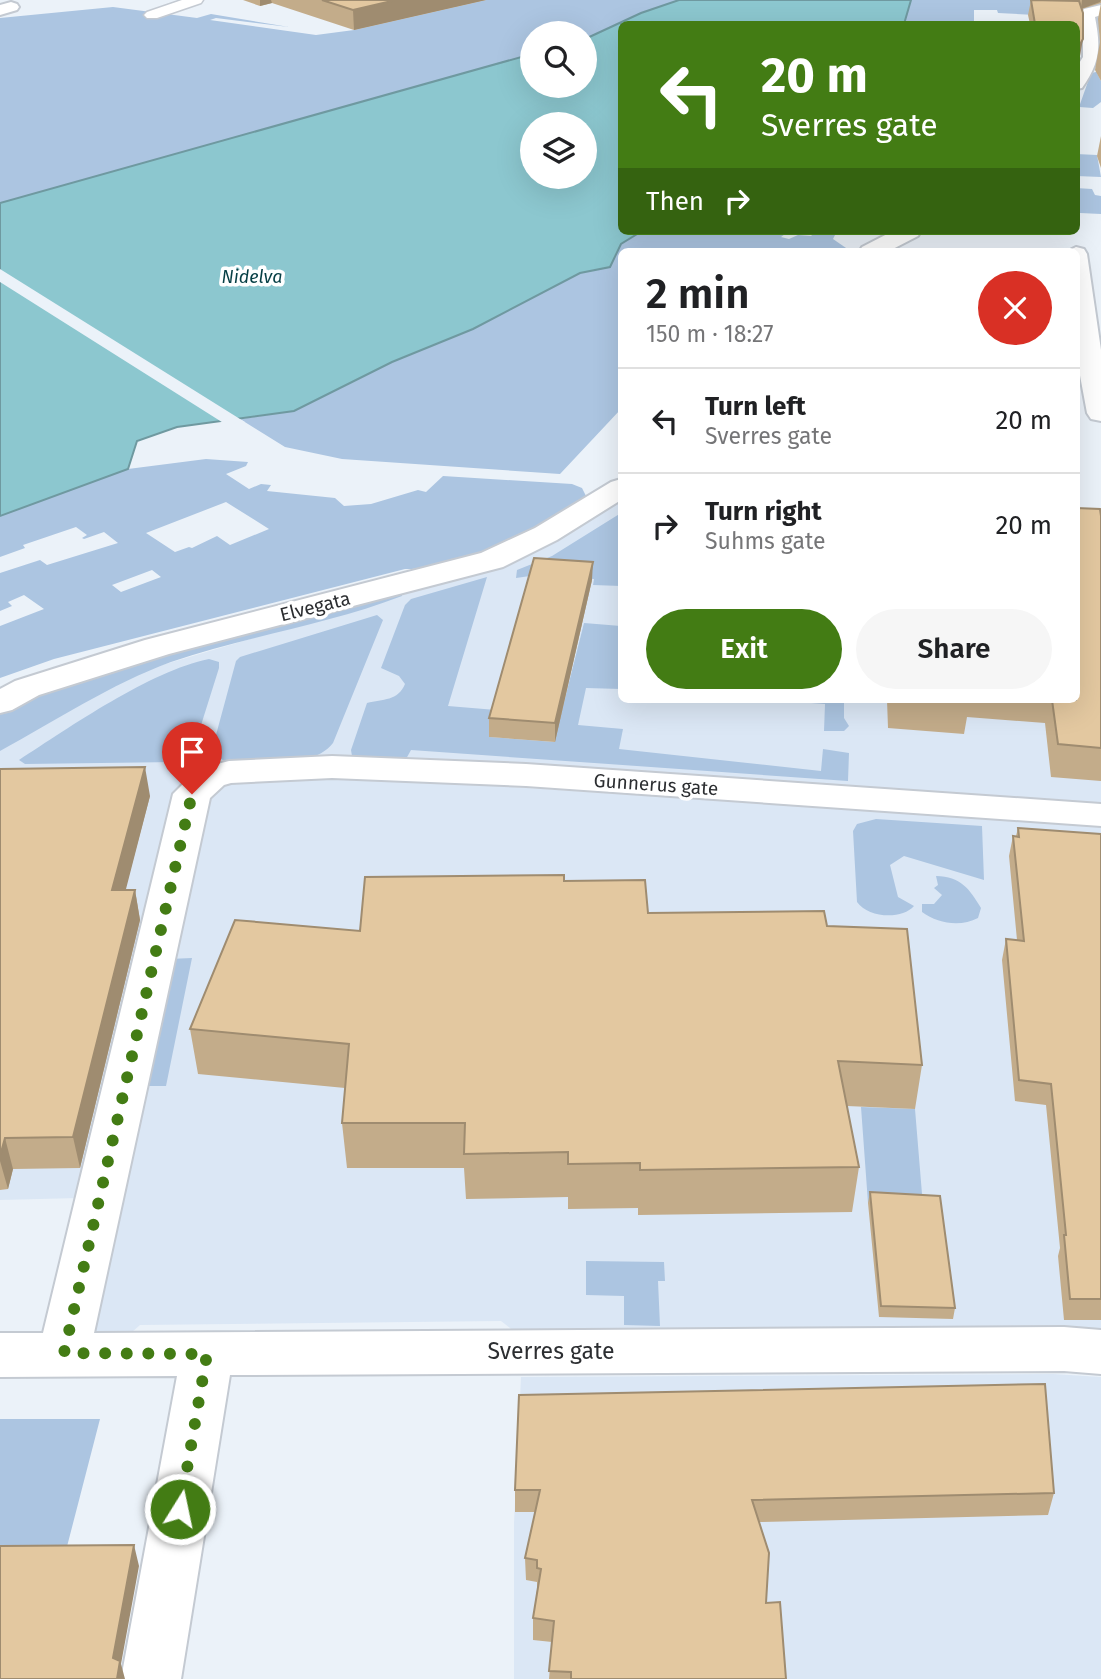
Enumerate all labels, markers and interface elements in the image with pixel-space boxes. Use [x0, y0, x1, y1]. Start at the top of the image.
map controls [520, 21, 597, 189]
button: search [520, 21, 597, 98]
text: 20 m [761, 46, 868, 105]
icon: left [646, 49, 737, 140]
text: Sverres gate [761, 106, 938, 144]
button: layers [520, 112, 597, 189]
icon: right [718, 182, 756, 220]
text: Then [646, 186, 704, 217]
water label: Nidelva [221, 266, 283, 288]
text: 2 min [646, 269, 750, 319]
button: close [978, 271, 1052, 345]
text: 150 m · 18:27 [646, 320, 773, 348]
text: Turn left [705, 391, 806, 422]
icon: left [646, 402, 684, 440]
text: 20 m [995, 405, 1052, 436]
text: Sverres gate [705, 422, 832, 450]
text: Turn right [705, 496, 822, 527]
icon: right [646, 507, 684, 545]
text: 20 m [995, 510, 1052, 541]
text: Suhms gate [705, 527, 825, 555]
street label: Elvegata [277, 587, 353, 626]
button: Exit [646, 609, 842, 689]
button: Share [856, 609, 1052, 689]
pin [162, 722, 222, 794]
icon: arrive [173, 733, 211, 771]
street label: Gunnerus gate [593, 769, 719, 800]
street label: Sverres gate [487, 1337, 615, 1365]
position arrow [143, 1472, 217, 1546]

